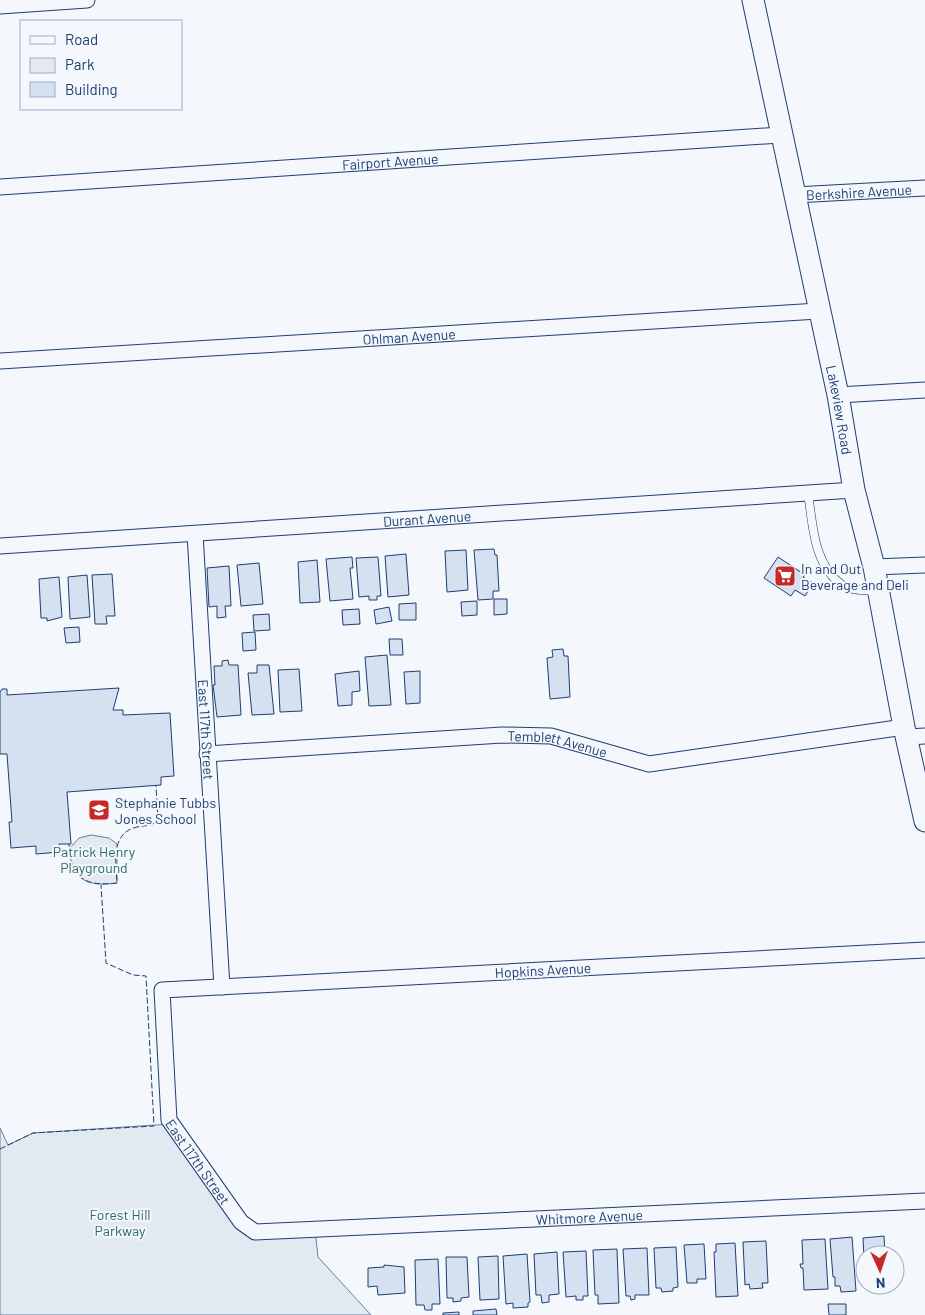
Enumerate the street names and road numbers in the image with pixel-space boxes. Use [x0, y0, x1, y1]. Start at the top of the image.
street label: Fairport Avenue [341, 149, 439, 173]
street label: Berkshire Avenue [806, 180, 912, 203]
street label: Ohlman Avenue [362, 325, 456, 347]
street label: Lakeview Road [823, 364, 856, 456]
street label: Durant Avenue [383, 507, 472, 529]
street label: East 117th Street [195, 679, 218, 780]
street label: Temblett Avenue [507, 727, 609, 760]
street label: Hopkins Avenue [494, 959, 592, 981]
street label: East 117th Street [162, 1116, 234, 1207]
street label: Whitmore Avenue [535, 1206, 643, 1228]

